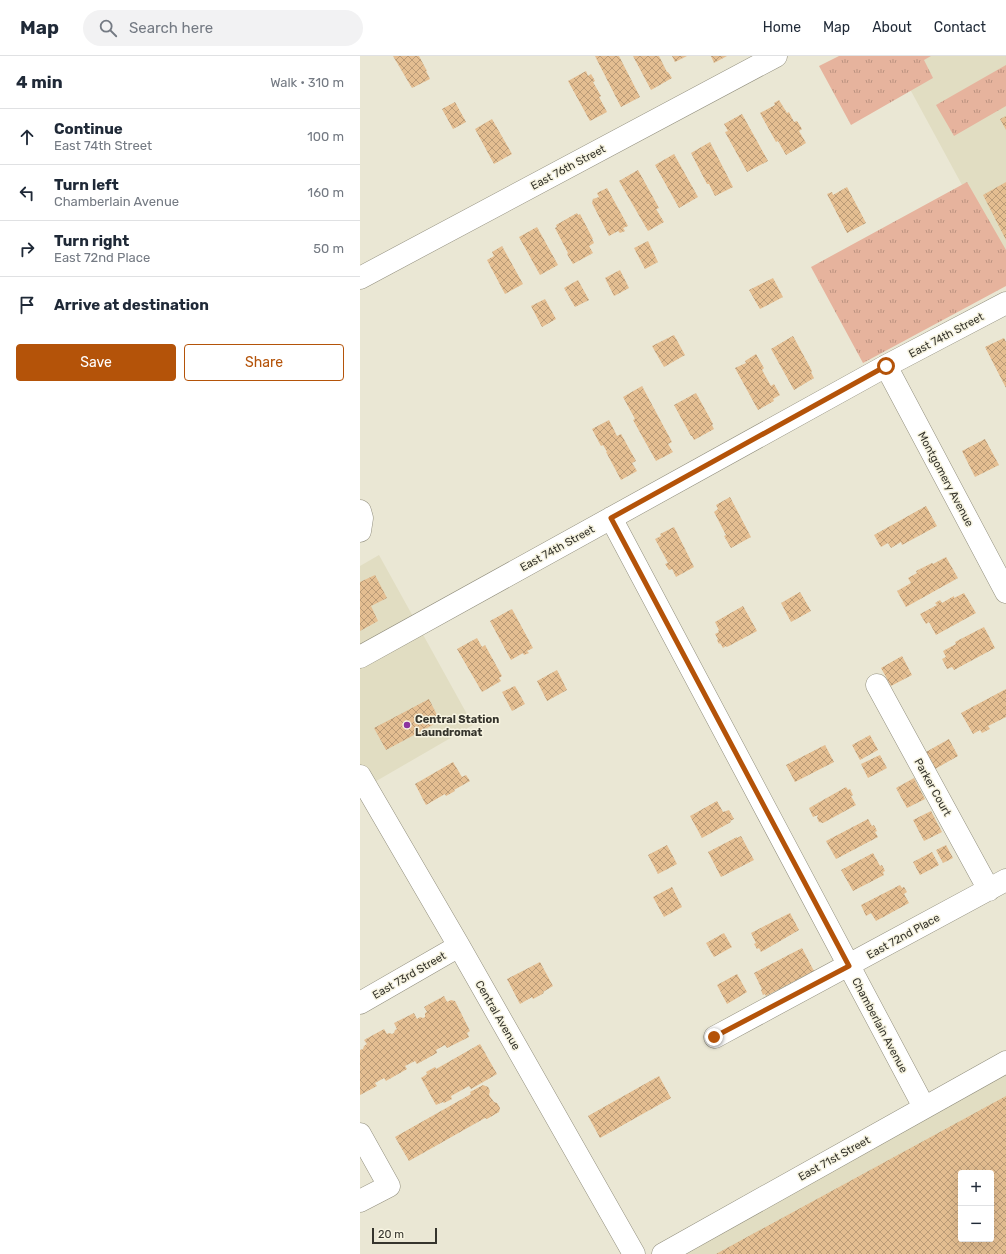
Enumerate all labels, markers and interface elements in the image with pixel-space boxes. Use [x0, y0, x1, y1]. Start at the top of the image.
search box [83, 10, 363, 46]
text: Map [20, 16, 59, 39]
icon: search [97, 17, 119, 39]
text: Search here [129, 19, 213, 37]
text: Home [763, 19, 801, 36]
text: Map [823, 19, 850, 36]
text: About [872, 19, 912, 36]
text: Contact [934, 19, 986, 36]
text: 4 min [16, 72, 63, 92]
text: Walk · 310 m [270, 75, 344, 90]
text: Continue [54, 120, 123, 138]
icon: ahead [16, 126, 38, 148]
text: 100 m [307, 129, 344, 144]
text: East 74th Street [54, 138, 152, 153]
street label: East 76th Street [529, 142, 608, 193]
text: Turn left [54, 176, 119, 194]
icon: left [16, 182, 38, 204]
text: 160 m [308, 185, 344, 200]
text: Chamberlain Avenue [54, 194, 179, 209]
text: Turn right [54, 232, 129, 250]
icon: right [16, 238, 38, 260]
text: 50 m [313, 241, 344, 256]
text: East 72nd Place [54, 250, 150, 265]
icon: arrive [16, 294, 38, 316]
text: Arrive at destination [54, 296, 209, 314]
street label: East 74th Street [907, 310, 987, 361]
button: Save [16, 344, 176, 381]
button: Share [184, 344, 344, 381]
route start [877, 357, 895, 375]
street label: Montgomery Avenue [915, 430, 976, 529]
street label: East 74th Street [518, 522, 597, 574]
place label: Central Station Laundromat [415, 713, 499, 739]
marker: Central Station Laundromat [402, 720, 412, 730]
street label: Parker Court [911, 756, 954, 819]
street label: East 72nd Place [864, 911, 942, 962]
street label: East 73rd Street [370, 949, 449, 1002]
street label: Chamberlain Avenue [849, 975, 910, 1075]
street label: Central Avenue [472, 978, 523, 1052]
route end [705, 1028, 723, 1046]
street label: East 71st Street [796, 1133, 873, 1184]
map controls [958, 1170, 994, 1242]
button: + [958, 1170, 994, 1206]
button: − [958, 1206, 994, 1242]
scale bar [372, 1226, 437, 1245]
text: 20 m [378, 1228, 404, 1241]

